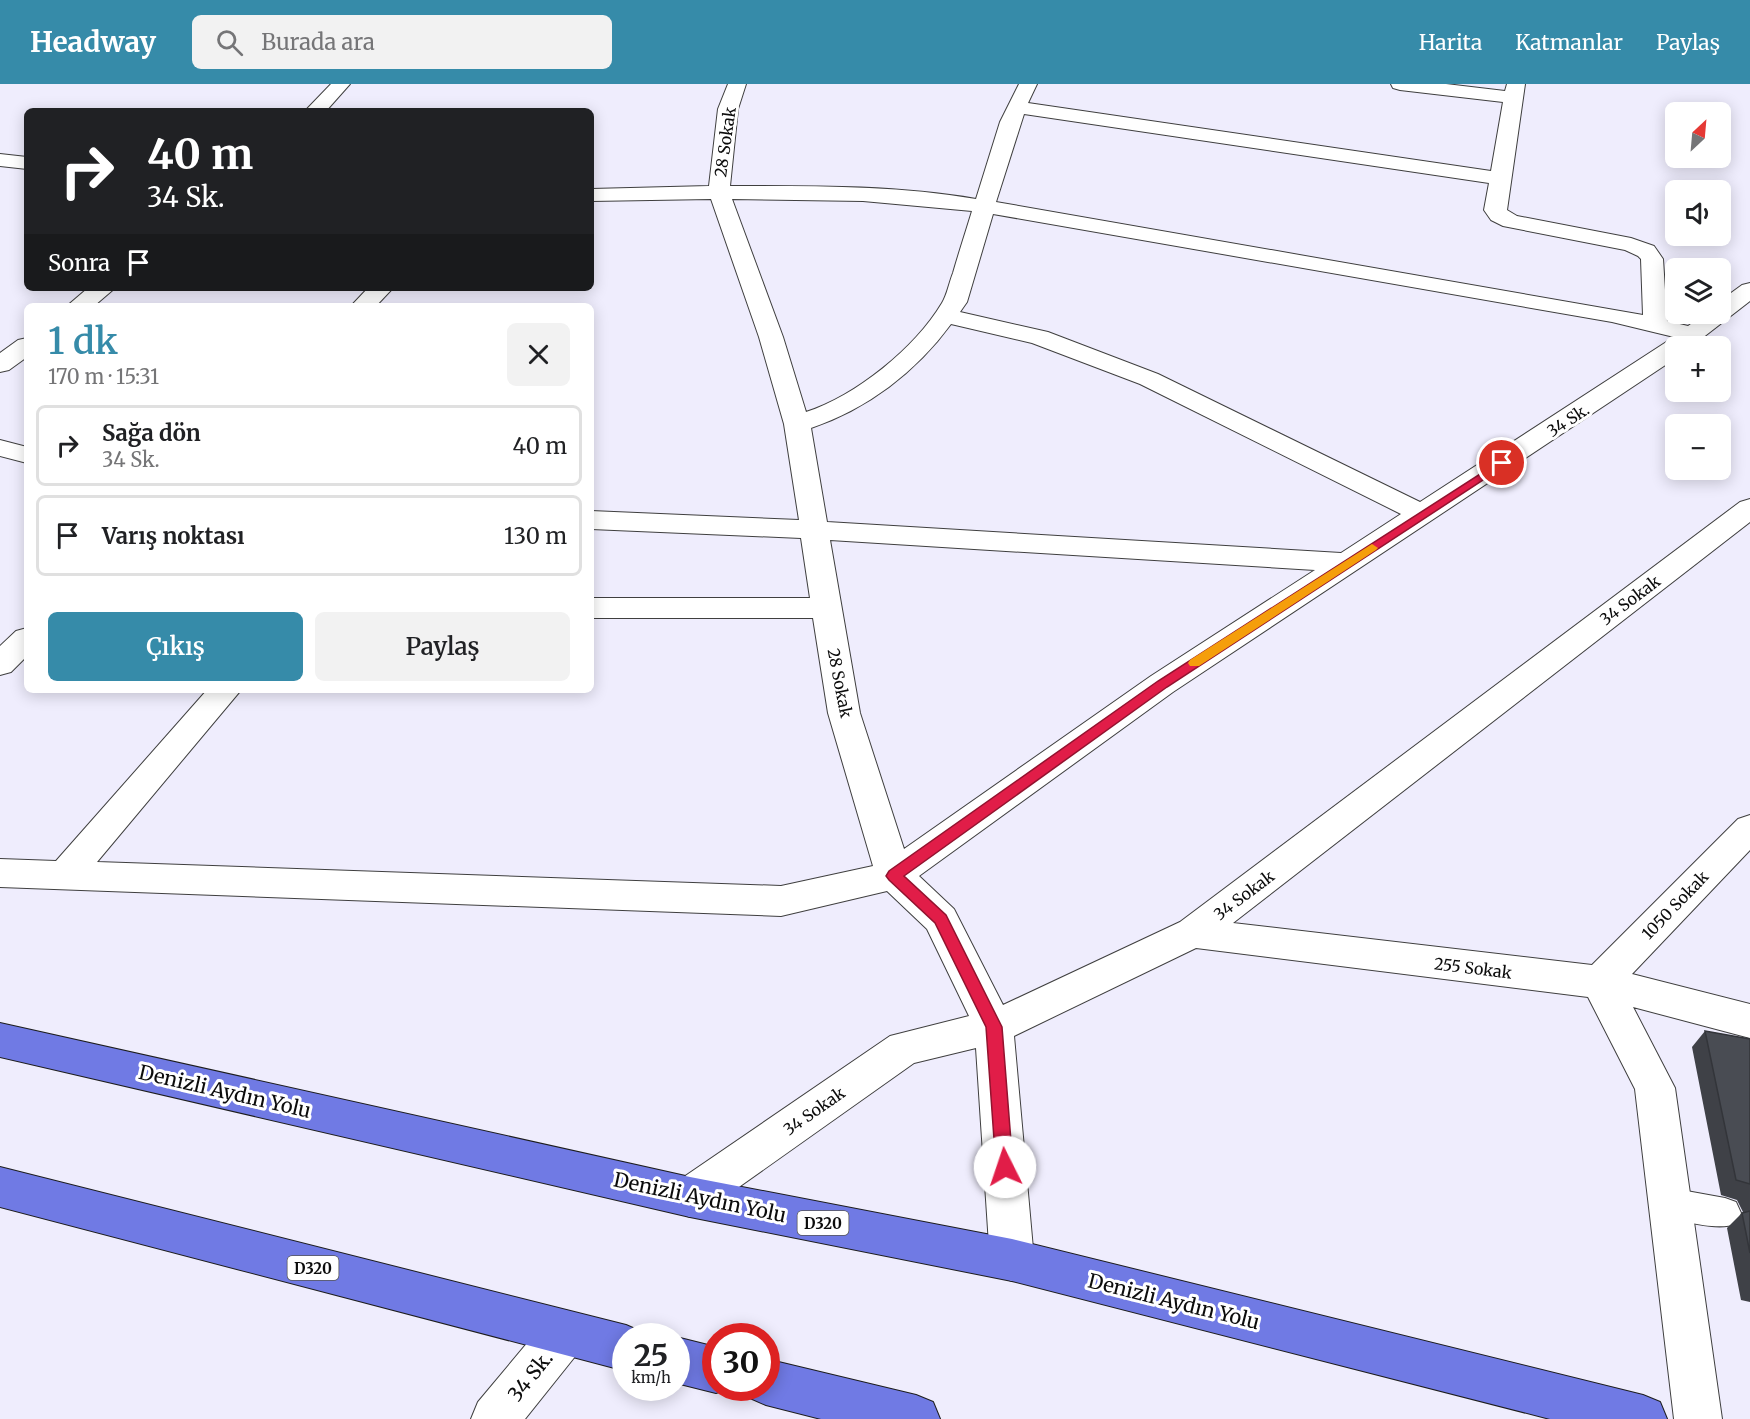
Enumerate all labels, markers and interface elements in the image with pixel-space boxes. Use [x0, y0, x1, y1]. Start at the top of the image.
search box [192, 15, 612, 69]
text: Headway [30, 24, 156, 60]
icon: search [213, 26, 246, 59]
text: Burada ara [261, 28, 375, 56]
text: Harita [1419, 29, 1482, 56]
text: Katmanlar [1515, 29, 1623, 56]
text: Paylaş [1656, 29, 1720, 56]
north arrow [1665, 102, 1731, 168]
map controls [1665, 102, 1731, 480]
street label: 28 Sokak [710, 105, 740, 178]
text: 40 m [147, 128, 253, 180]
icon: right [48, 132, 126, 210]
text: 34 Sk. [147, 180, 225, 214]
button: sound [1665, 180, 1731, 246]
icon: arrive [122, 246, 155, 279]
text: Sonra [48, 249, 110, 277]
button: layers [1665, 258, 1731, 324]
text: 1 dk [48, 319, 118, 364]
button: close [507, 323, 570, 386]
button: + [1665, 336, 1731, 402]
text: 170 m · 15:31 [48, 364, 159, 389]
street label: 34 Sk. [1543, 399, 1593, 441]
button: − [1665, 414, 1731, 480]
text: Sağa dön [102, 419, 201, 447]
icon: right [51, 429, 84, 462]
text: 40 m [512, 432, 567, 460]
pin [1476, 437, 1527, 488]
icon: arrive [1485, 446, 1518, 479]
text: 34 Sk. [102, 447, 160, 472]
icon: arrive [51, 519, 84, 552]
text: Varış noktası [102, 522, 244, 550]
text: 130 m [504, 522, 567, 550]
street label: 34 Sokak [1596, 570, 1665, 629]
button: Çıkış [48, 612, 303, 681]
button: Paylaş [315, 612, 570, 681]
street label: 28 Sokak [823, 647, 857, 720]
street label: 34 Sokak [1210, 865, 1279, 924]
street label: 1050 Sokak [1637, 866, 1713, 943]
street label: 255 Sokak [1433, 953, 1514, 983]
street label: Denizli Aydın Yolu [136, 1059, 314, 1123]
street label: 34 Sokak [779, 1082, 849, 1139]
position arrow [973, 1135, 1037, 1199]
street label: Denizli Aydın Yolu [611, 1166, 789, 1228]
road number: D320 [798, 1211, 848, 1235]
road number: D320 [288, 1256, 338, 1280]
street label: Denizli Aydın Yolu [1086, 1268, 1262, 1334]
speed limit sign: 30 [702, 1323, 780, 1401]
text: 25 [634, 1336, 668, 1374]
street label: 34 Sk. [502, 1346, 558, 1406]
text: km/h [631, 1368, 671, 1387]

